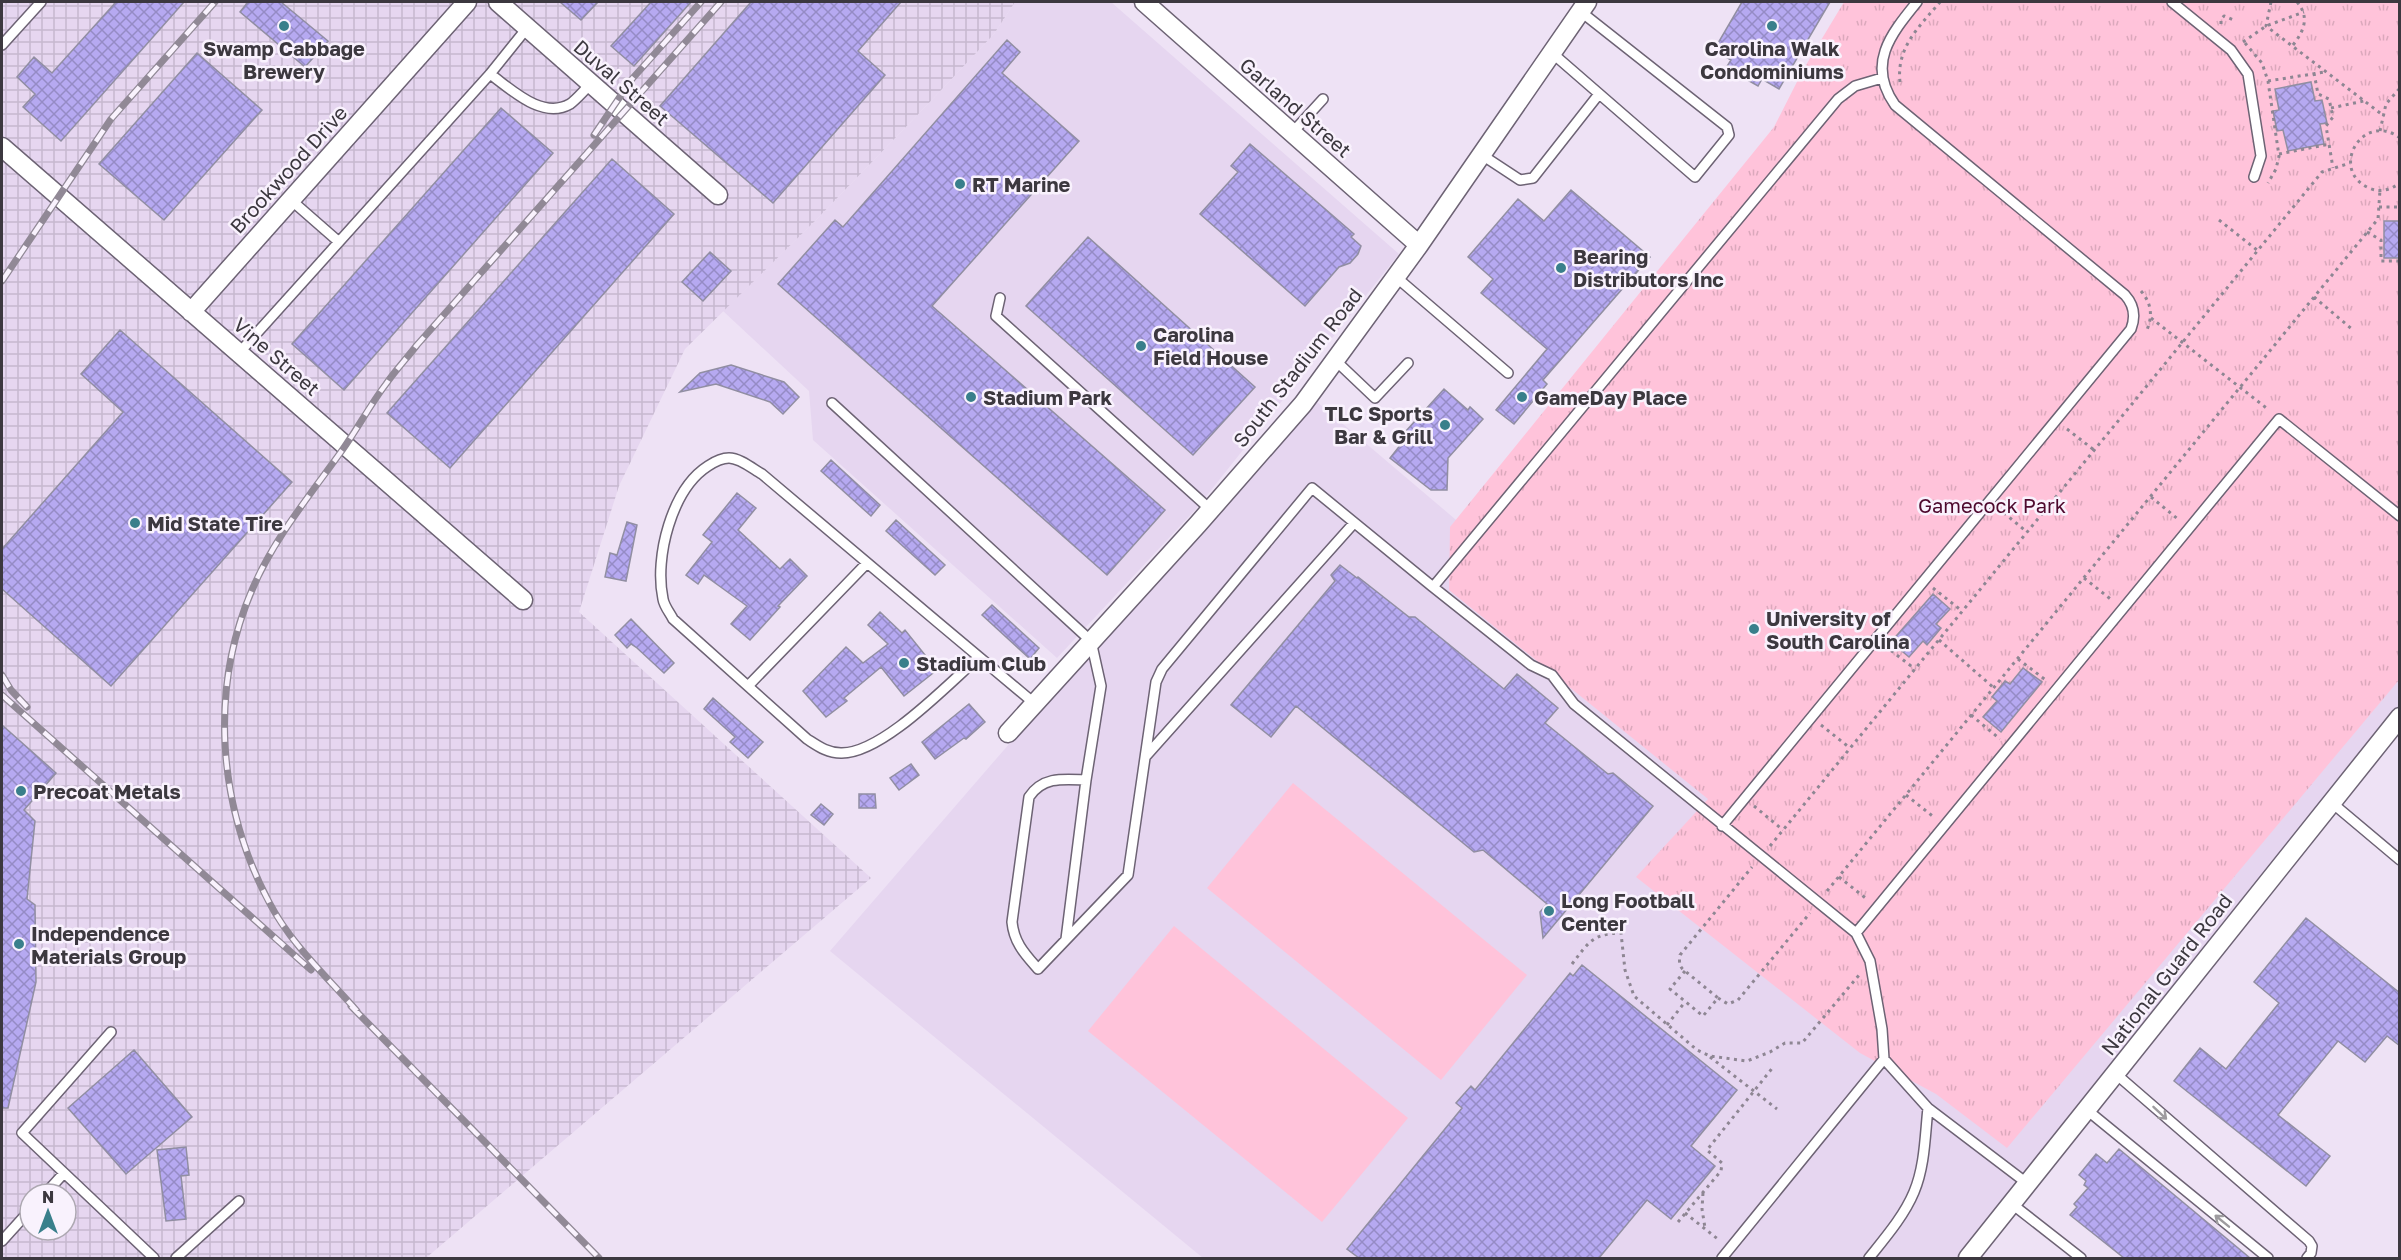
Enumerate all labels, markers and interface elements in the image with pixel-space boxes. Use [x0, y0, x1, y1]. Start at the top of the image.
marker: Swamp Cabbage Brewery [277, 19, 291, 33]
marker: Carolina Walk Condominiums [1765, 19, 1779, 33]
street label: Duval Street [569, 34, 675, 130]
place label: Swamp Cabbage Brewery [203, 36, 365, 83]
place label: Carolina Walk Condominiums [1700, 36, 1844, 83]
street label: Garland Street [1235, 52, 1357, 162]
street label: Brookwood Drive [224, 100, 352, 238]
place label: RT Marine [972, 172, 1070, 196]
marker: RT Marine [953, 177, 967, 191]
place label: Bearing Distributors Inc [1573, 244, 1724, 291]
marker: Bearing Distributors Inc [1554, 261, 1568, 275]
street label: South Stadium Road [1227, 283, 1367, 451]
street label: Vine Street [229, 312, 325, 400]
place label: Carolina Field House [1153, 322, 1268, 369]
marker: Carolina Field House [1134, 339, 1148, 353]
place label: Stadium Park [983, 385, 1112, 409]
place label: GameDay Place [1534, 385, 1687, 409]
marker: Stadium Park [964, 390, 978, 404]
marker: GameDay Place [1515, 390, 1529, 404]
place label: TLC Sports Bar & Grill [1325, 401, 1433, 448]
marker: TLC Sports Bar & Grill [1438, 418, 1452, 432]
park label: Gamecock Park [1918, 493, 2066, 517]
place label: Mid State Tire [147, 511, 283, 535]
marker: Mid State Tire [128, 516, 142, 530]
place label: University of South Carolina [1766, 606, 1910, 653]
marker: University of South Carolina [1747, 622, 1761, 636]
place label: Stadium Club [916, 651, 1046, 675]
marker: Stadium Club [897, 656, 911, 670]
place label: Precoat Metals [33, 779, 181, 803]
marker: Precoat Metals [14, 784, 28, 798]
place label: Long Football Center [1561, 888, 1695, 935]
street label: National Guard Road [2096, 889, 2236, 1059]
marker: Long Football Center [1542, 904, 1556, 918]
place label: Independence Materials Group [31, 921, 186, 968]
marker: Independence Materials Group [12, 937, 26, 951]
one-way arrow [2152, 1105, 2167, 1120]
north arrow [18, 1182, 78, 1242]
text: N [42, 1187, 54, 1207]
one-way arrow [2215, 1215, 2231, 1228]

